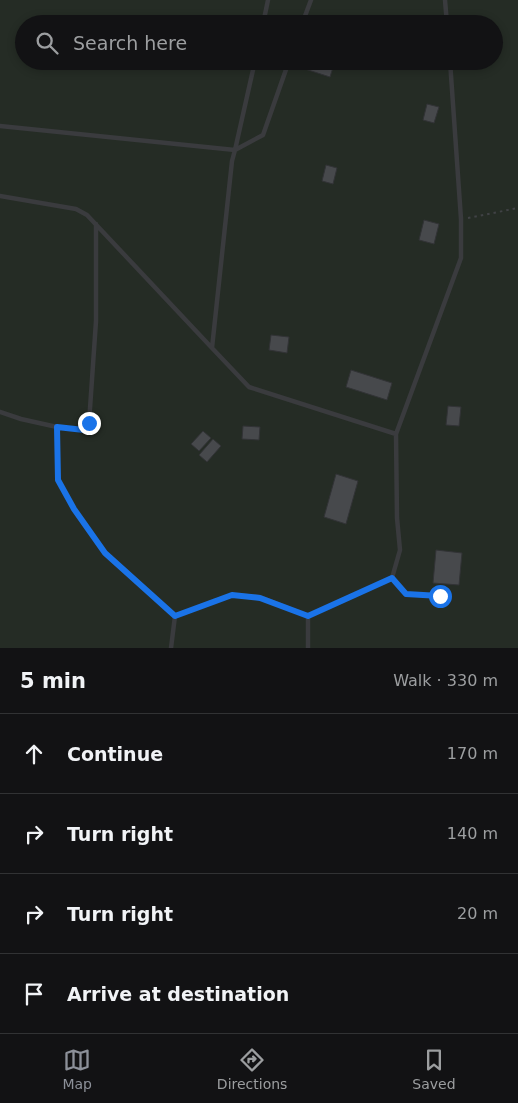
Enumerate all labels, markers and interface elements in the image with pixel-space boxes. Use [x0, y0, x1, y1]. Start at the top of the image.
search box [15, 15, 503, 70]
icon: search [33, 29, 61, 57]
text: Search here [73, 32, 187, 54]
route end [78, 412, 101, 435]
route start [429, 585, 452, 608]
text: 5 min [20, 669, 86, 693]
text: Walk · 330 m [393, 671, 498, 690]
icon: ahead [20, 740, 48, 768]
text: Continue [67, 743, 163, 765]
text: 170 m [447, 744, 498, 763]
icon: right [20, 820, 48, 848]
text: Turn right [67, 823, 173, 845]
text: 140 m [447, 824, 498, 843]
icon: right [20, 900, 48, 928]
text: Turn right [67, 903, 173, 925]
text: 20 m [457, 904, 498, 923]
icon: arrive [20, 980, 48, 1008]
text: Arrive at destination [67, 983, 289, 1005]
tab: Map [62, 1046, 92, 1092]
tab: Directions [217, 1046, 287, 1092]
tab: Saved [412, 1046, 456, 1092]

